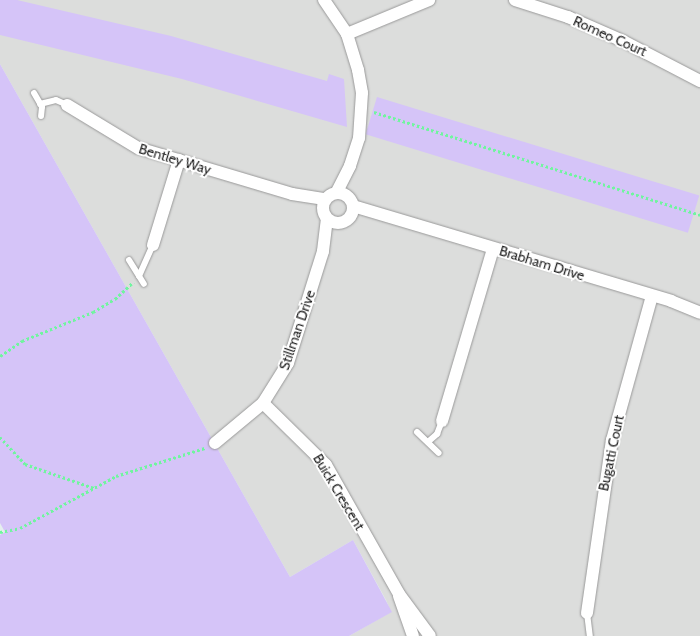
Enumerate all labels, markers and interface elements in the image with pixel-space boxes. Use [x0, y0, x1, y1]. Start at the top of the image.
street label: Romeo Court [571, 12, 649, 60]
street label: Bentley Way [137, 140, 213, 178]
street label: Brabham Drive [497, 242, 587, 284]
street label: Stillman Drive [275, 288, 319, 372]
street label: Bugatti Court [595, 413, 627, 493]
street label: Buick Crescent [310, 451, 368, 533]

